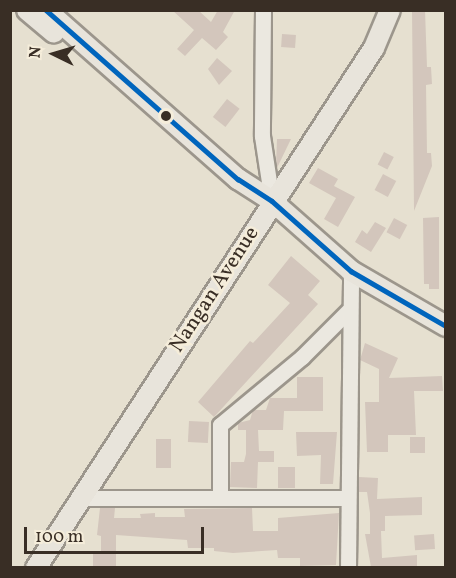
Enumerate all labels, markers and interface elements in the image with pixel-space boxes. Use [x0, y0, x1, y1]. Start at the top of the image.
north arrow [24, 24, 84, 84]
text: N [25, 46, 48, 59]
unlabelled marker [160, 110, 172, 122]
street label: Nangan Avenue [165, 222, 265, 358]
scale bar [27, 515, 207, 553]
text: 100 m [35, 525, 84, 550]

